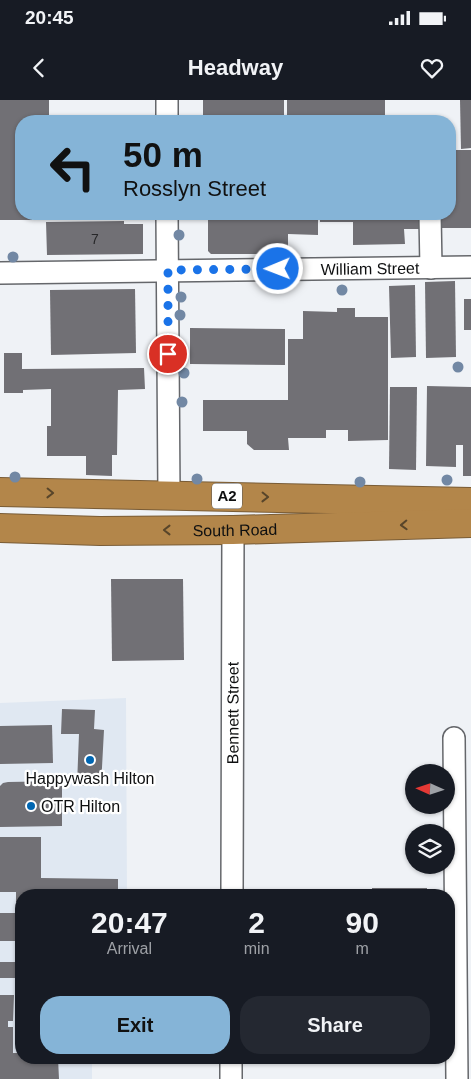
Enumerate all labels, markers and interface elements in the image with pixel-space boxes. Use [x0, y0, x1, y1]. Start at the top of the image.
text: 20:45 [25, 7, 74, 28]
icon: back [25, 54, 53, 82]
icon: heart [418, 54, 446, 82]
text: Headway [188, 55, 283, 80]
icon: left [40, 135, 105, 200]
text: 50 m [123, 135, 203, 174]
text: Rosslyn Street [123, 176, 266, 201]
house number: 7 [91, 231, 99, 247]
position arrow [251, 242, 303, 294]
street label: William Street [320, 260, 420, 278]
pin [147, 333, 189, 375]
icon: arrive [154, 340, 182, 368]
road number: A2 [212, 484, 242, 508]
one-way arrow [46, 487, 54, 498]
one-way arrow [261, 492, 269, 503]
one-way arrow [399, 519, 407, 530]
street label: South Road [193, 521, 277, 539]
one-way arrow [163, 525, 170, 535]
street label: Bennett Street [224, 661, 242, 764]
marker: Happywash Hilton [84, 754, 96, 766]
north arrow [405, 764, 455, 814]
map controls [405, 764, 455, 874]
place label: Happywash Hilton [26, 770, 154, 787]
place label: OTR Hilton [41, 798, 120, 815]
marker: OTR Hilton [25, 800, 37, 812]
button: layers [405, 824, 455, 874]
text: 20:47 [91, 906, 168, 939]
text: 2 [248, 906, 265, 939]
text: 90 [346, 906, 379, 939]
text: Arrival [107, 940, 152, 957]
text: min [244, 940, 270, 957]
text: m [356, 940, 369, 957]
button: Exit [40, 996, 230, 1054]
button: Share [240, 996, 430, 1054]

